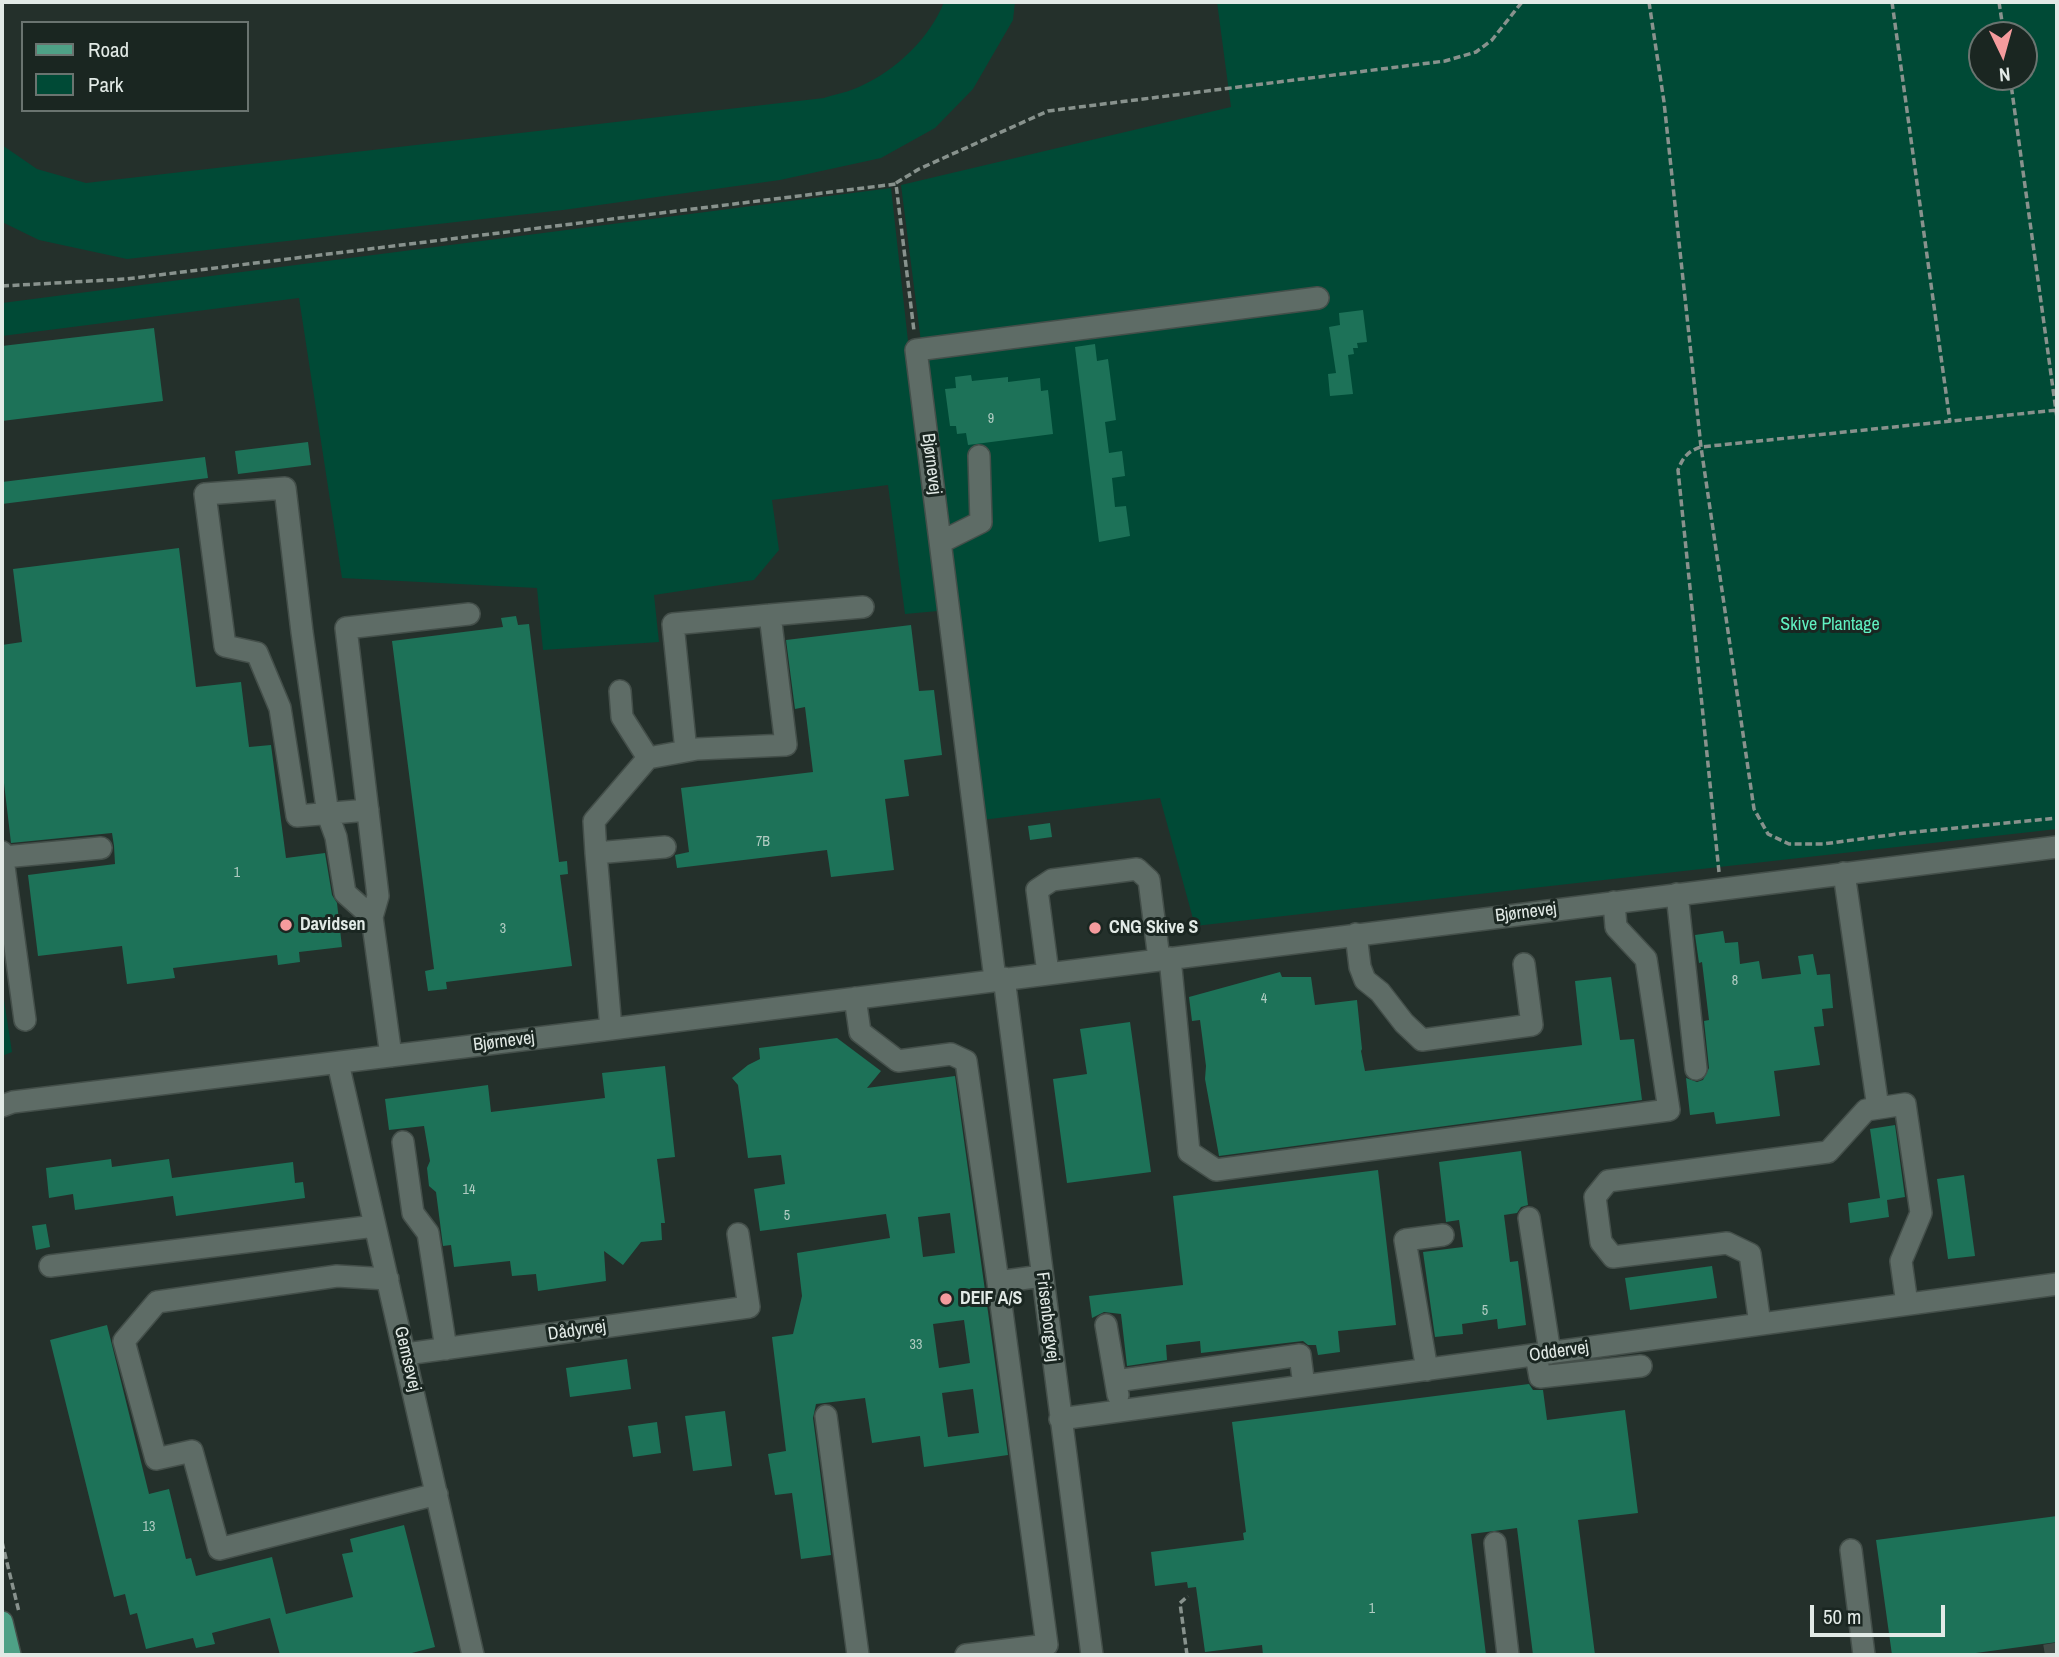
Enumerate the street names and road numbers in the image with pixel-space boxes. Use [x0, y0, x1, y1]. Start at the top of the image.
street label: Bjørnevej [917, 432, 945, 496]
street label: Bjørnevej [1494, 899, 1558, 927]
street label: Bjørnevej [472, 1028, 536, 1056]
street label: Frisenborgvej [1031, 1271, 1063, 1363]
street label: Dådyrvej [547, 1316, 607, 1346]
street label: Gemsevej [389, 1324, 425, 1394]
street label: Oddervej [1528, 1337, 1590, 1367]

